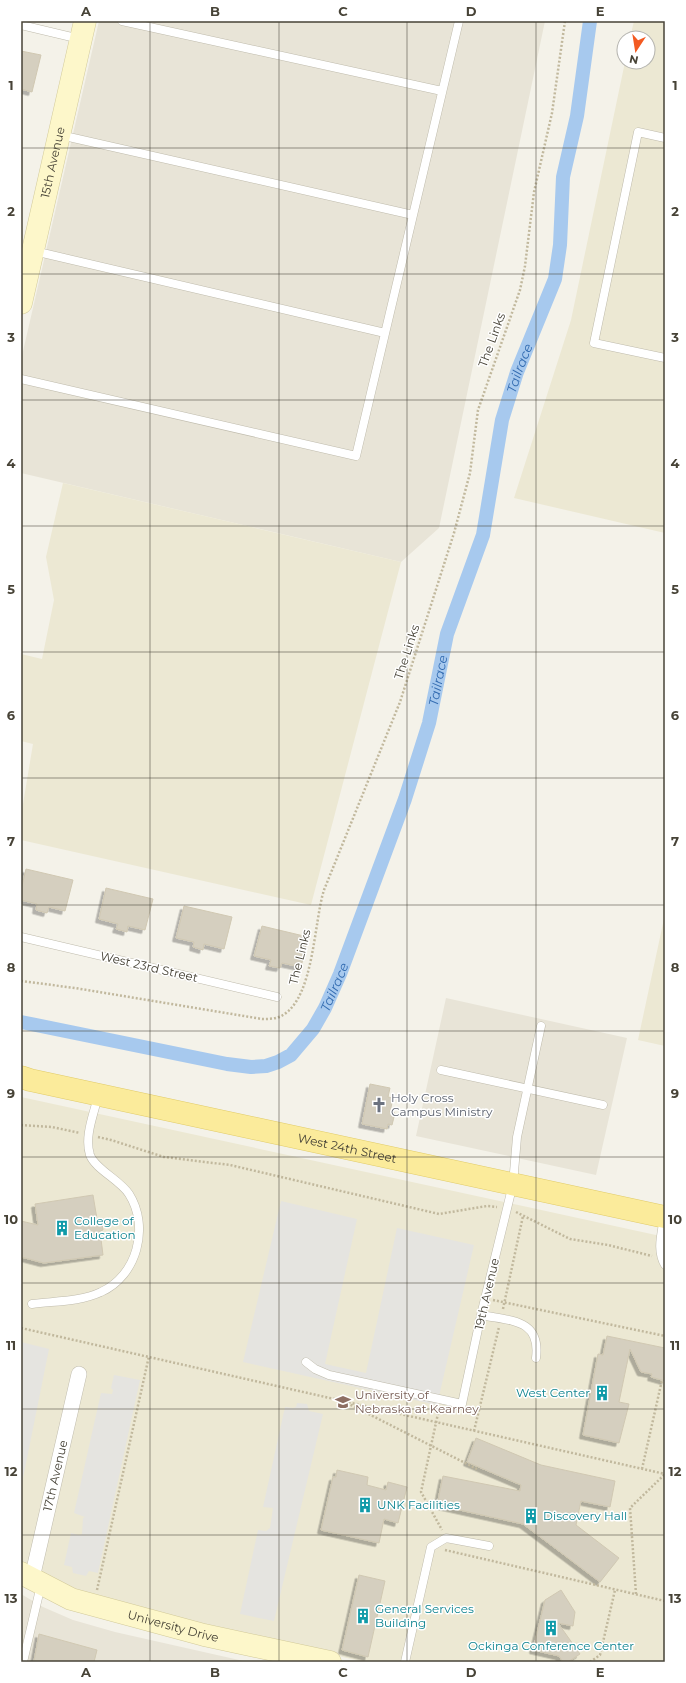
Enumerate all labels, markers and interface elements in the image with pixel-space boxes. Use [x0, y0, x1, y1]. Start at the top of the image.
text: A [80, 3, 92, 19]
text: B [210, 3, 220, 19]
text: C [338, 3, 348, 19]
text: D [466, 3, 477, 19]
text: E [596, 3, 605, 19]
north arrow [616, 30, 656, 70]
text: N [628, 52, 640, 68]
text: 1 [8, 77, 14, 93]
text: 1 [672, 77, 678, 93]
street label: 15th Avenue [37, 125, 68, 200]
text: 2 [7, 203, 15, 219]
text: 2 [671, 203, 679, 219]
street label: The Links [475, 311, 508, 369]
text: 3 [6, 329, 15, 345]
text: 3 [670, 329, 679, 345]
water label: Tailrace [503, 341, 536, 395]
text: 4 [7, 455, 16, 471]
text: 4 [671, 455, 680, 471]
text: 5 [7, 581, 15, 597]
text: 5 [671, 581, 679, 597]
street label: The Links [391, 622, 422, 681]
water label: Tailrace [425, 654, 451, 707]
text: 6 [7, 707, 16, 723]
text: 6 [671, 707, 680, 723]
text: 7 [7, 833, 15, 849]
text: 7 [671, 833, 679, 849]
street label: The Links [285, 927, 314, 986]
street label: West 23rd Street [99, 948, 199, 985]
text: 8 [7, 959, 16, 975]
text: 8 [671, 959, 680, 975]
water label: Tailrace [317, 960, 352, 1014]
text: 9 [7, 1085, 15, 1101]
text: 9 [671, 1085, 679, 1101]
place label: Holy Cross Campus Ministry [391, 1090, 493, 1119]
church icon: Holy Cross Campus Ministry [370, 1096, 388, 1114]
street label: West 24th Street [296, 1130, 398, 1166]
text: 10 [4, 1211, 18, 1227]
text: 10 [668, 1211, 682, 1227]
place label: College of Education [74, 1213, 136, 1242]
building icon: College of Education [53, 1219, 71, 1237]
street label: 19th Avenue [471, 1257, 502, 1331]
text: 11 [6, 1337, 16, 1353]
text: 11 [670, 1337, 680, 1353]
building icon: West Center [593, 1384, 611, 1402]
place label: West Center [516, 1385, 590, 1400]
place label: University of Nebraska at Kearney [355, 1387, 479, 1416]
school or university icon: University of Nebraska at Kearney [334, 1393, 352, 1411]
street label: 17th Avenue [40, 1438, 71, 1513]
text: 12 [5, 1463, 18, 1479]
text: 12 [669, 1463, 682, 1479]
building icon: UNK Facilities [356, 1496, 374, 1514]
place label: UNK Facilities [377, 1497, 460, 1512]
building icon: Discovery Hall [522, 1507, 540, 1525]
place label: Discovery Hall [543, 1508, 627, 1523]
text: 13 [5, 1590, 18, 1606]
text: 13 [669, 1590, 682, 1606]
place label: General Services Building [375, 1601, 474, 1630]
street label: University Drive [126, 1607, 220, 1645]
building icon: General Services Building [354, 1607, 372, 1625]
building icon: Ockinga Conference Center [542, 1619, 560, 1637]
place label: Ockinga Conference Center [468, 1638, 634, 1653]
text: A [80, 1664, 92, 1680]
text: B [210, 1664, 220, 1680]
text: C [338, 1664, 348, 1680]
text: D [466, 1664, 477, 1680]
text: E [596, 1664, 605, 1680]

